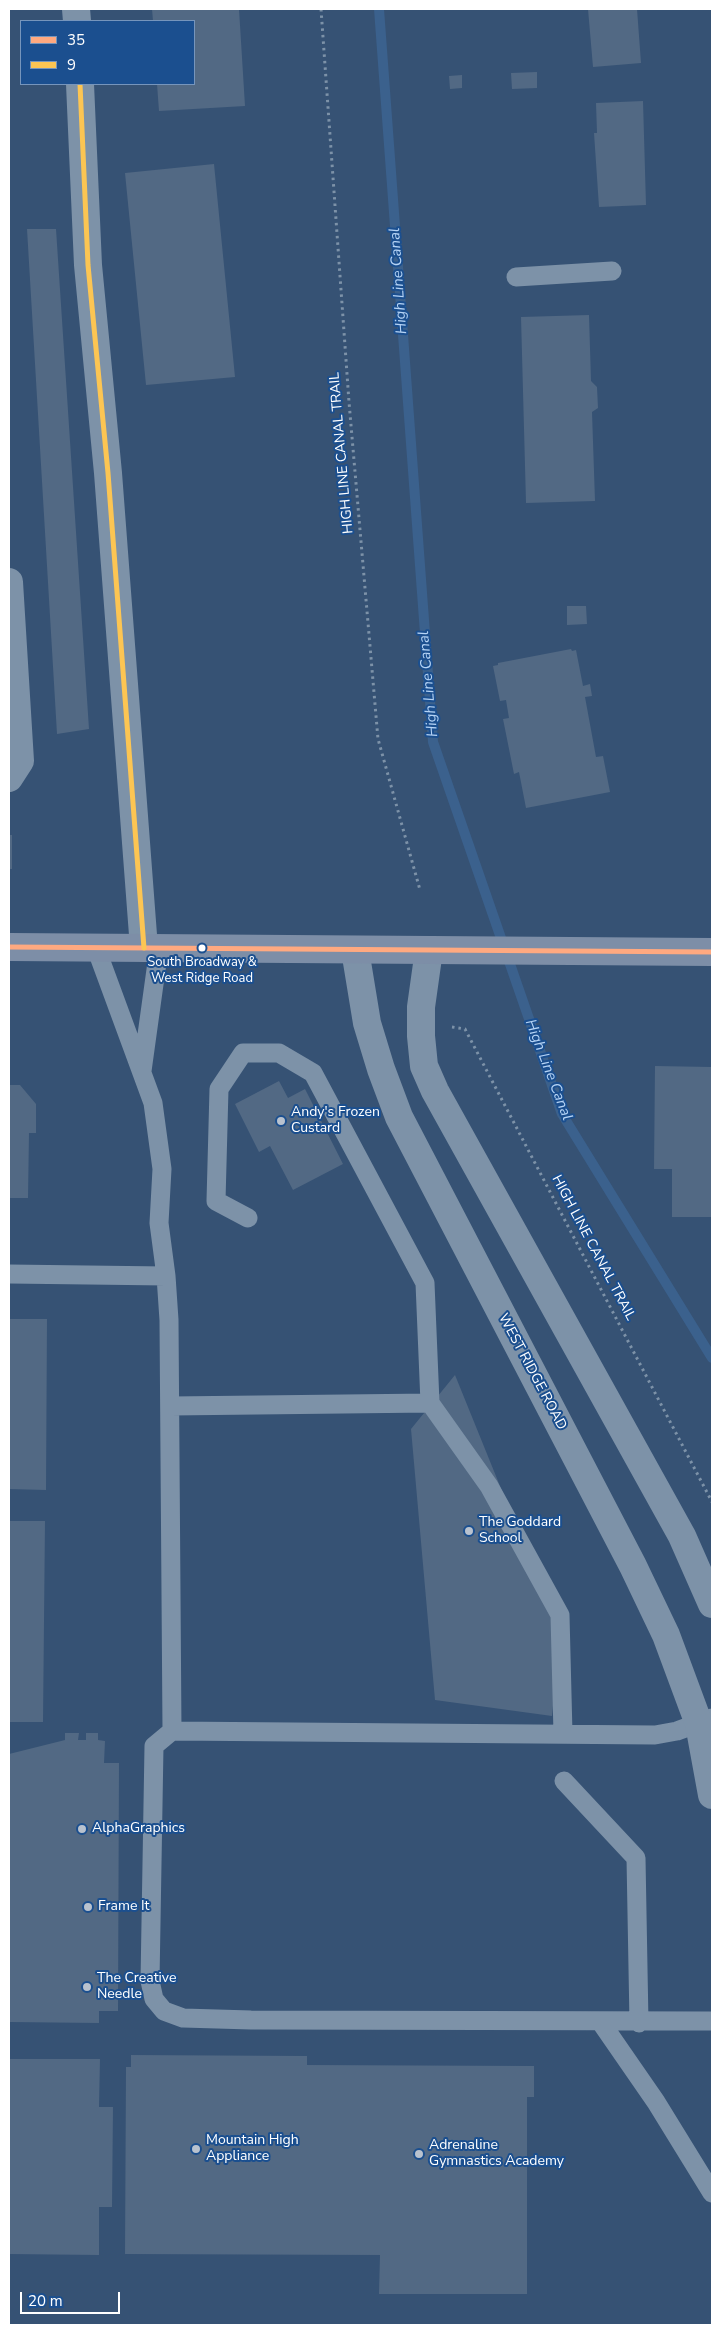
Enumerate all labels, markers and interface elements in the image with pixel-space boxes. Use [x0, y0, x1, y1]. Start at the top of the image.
legend [20, 20, 195, 85]
text: 35 [67, 30, 85, 50]
text: 9 [67, 55, 76, 75]
water label: High Line Canal [386, 227, 412, 335]
street label: HIGH LINE CANAL TRAIL [327, 372, 357, 534]
water label: High Line Canal [415, 630, 443, 738]
marker: South Broadway & West Ridge Road [197, 943, 207, 953]
place label: South Broadway & West Ridge Road [147, 955, 257, 986]
water label: High Line Canal [520, 1017, 576, 1123]
place label: Andy's Frozen Custard [291, 1105, 380, 1138]
marker: Andy's Frozen Custard [275, 1115, 287, 1127]
street label: HIGH LINE CANAL TRAIL [548, 1172, 638, 1324]
street label: WEST RIDGE ROAD [494, 1311, 570, 1433]
place label: The Goddard School [479, 1515, 561, 1548]
marker: The Goddard School [463, 1525, 475, 1537]
place label: AlphaGraphics [92, 1821, 185, 1837]
marker: AlphaGraphics [76, 1823, 88, 1835]
place label: Frame It [98, 1899, 149, 1915]
marker: Frame It [82, 1901, 94, 1913]
place label: The Creative Needle [97, 1971, 176, 2004]
marker: The Creative Needle [81, 1981, 93, 1993]
place label: Mountain High Appliance [206, 2133, 299, 2166]
place label: Adrenaline Gymnastics Academy [429, 2138, 564, 2170]
marker: Mountain High Appliance [190, 2143, 202, 2155]
marker: Adrenaline Gymnastics Academy [413, 2148, 425, 2160]
scale bar [22, 2282, 122, 2314]
text: 20 m [28, 2291, 63, 2311]

